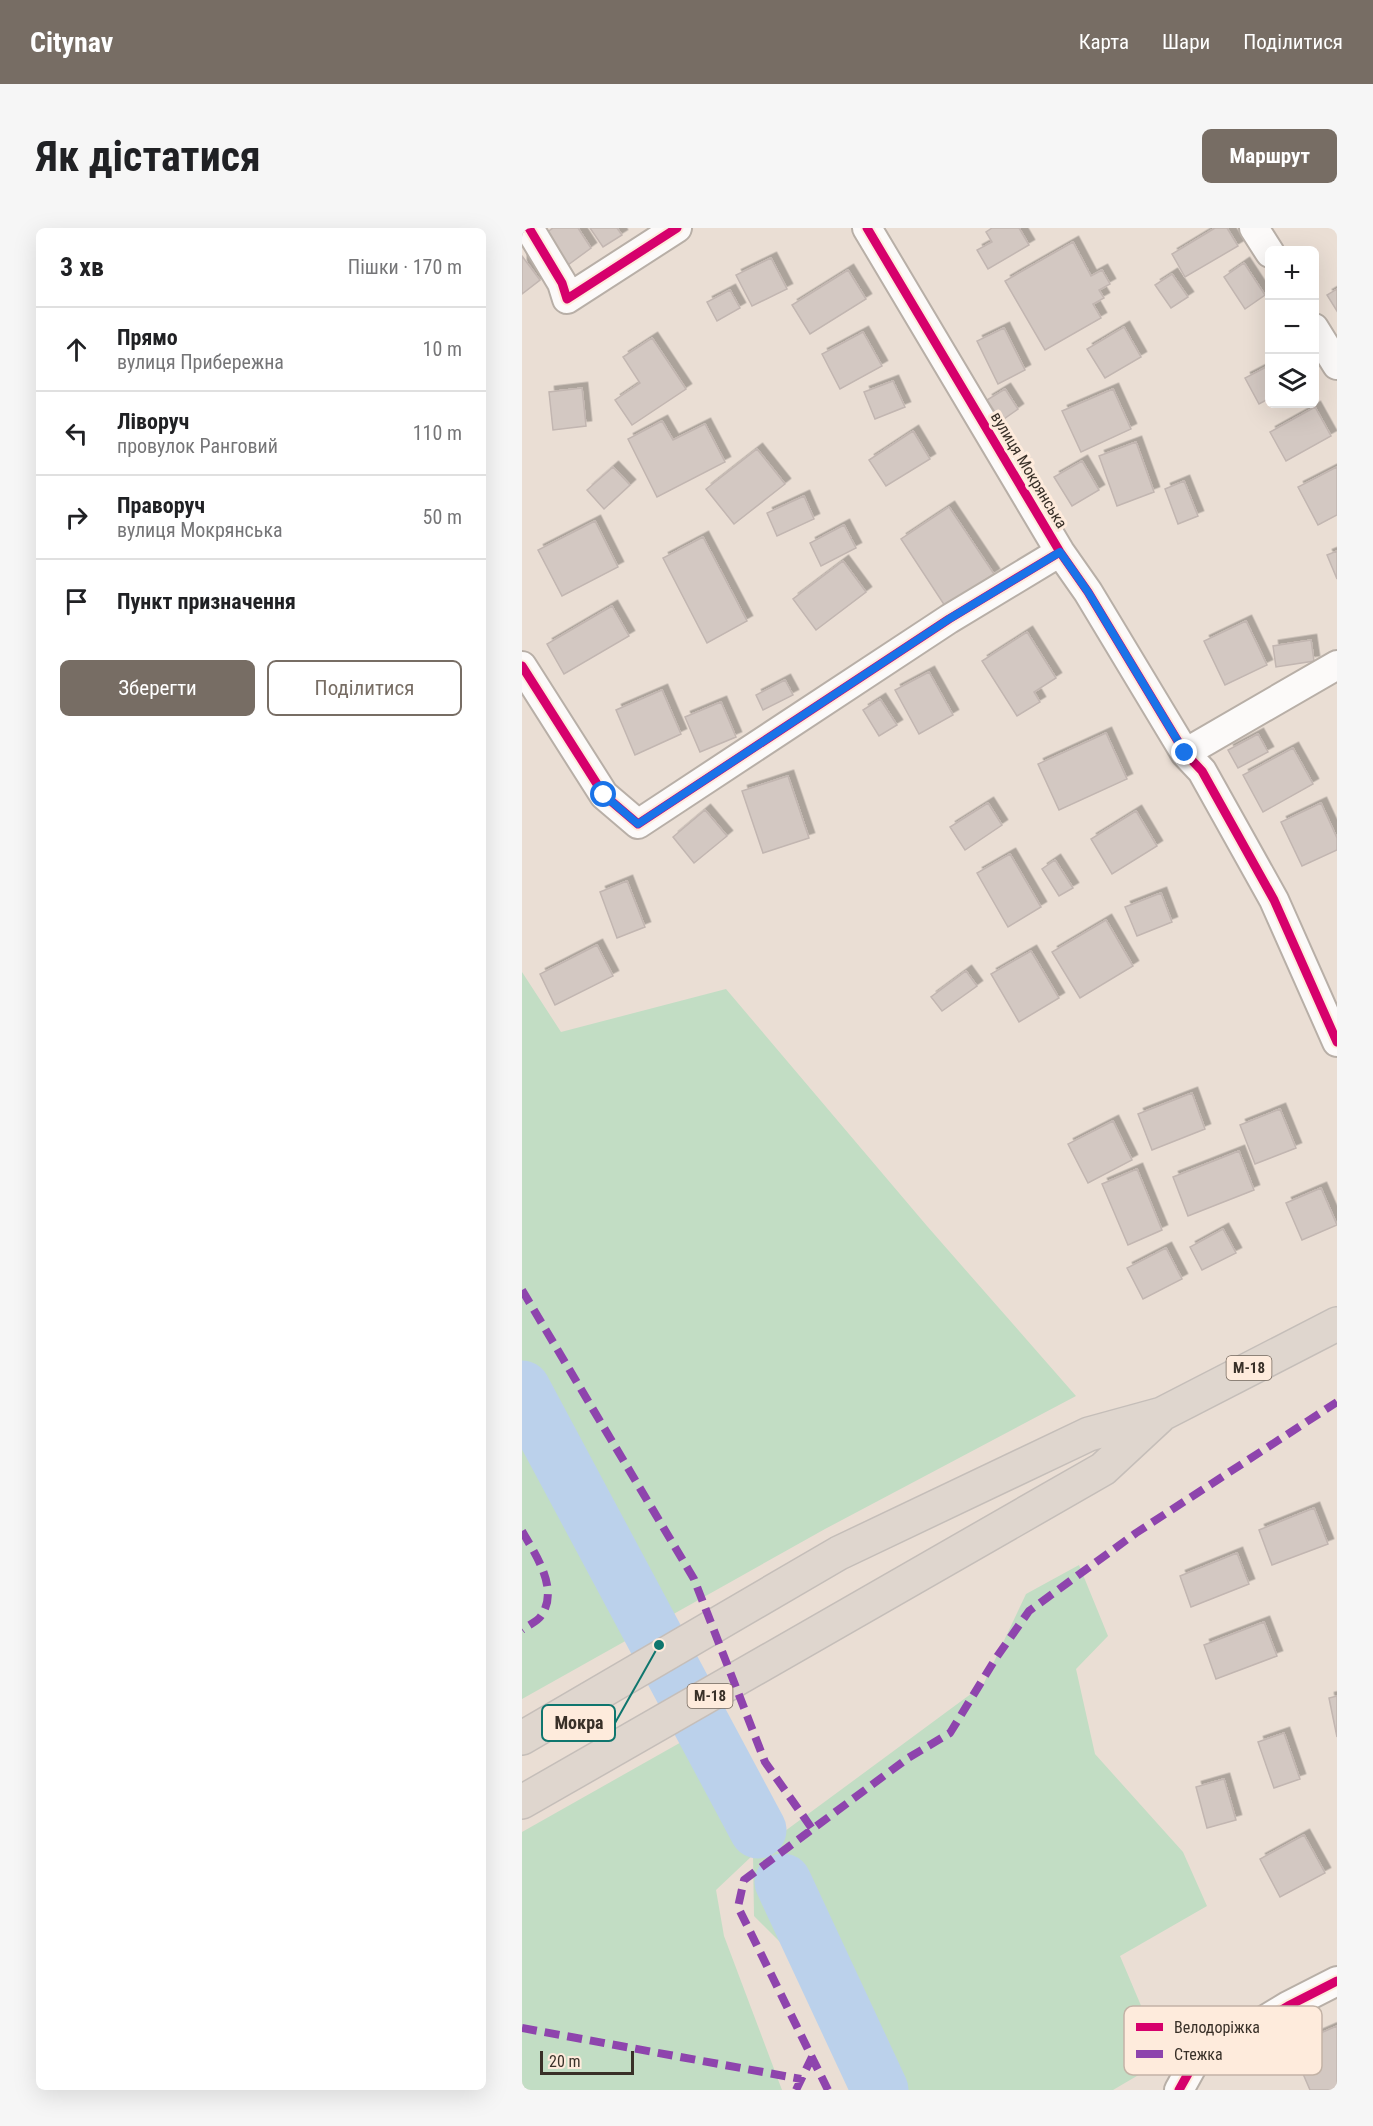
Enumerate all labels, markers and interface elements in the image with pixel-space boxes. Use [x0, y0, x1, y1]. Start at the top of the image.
text: Citynav [30, 26, 113, 59]
text: Карта [1079, 30, 1129, 54]
text: Шари [1162, 30, 1210, 54]
text: Поділитися [1243, 30, 1343, 54]
button: Маршрут [1202, 129, 1337, 183]
text: Як дістатися [36, 132, 261, 181]
map controls [1265, 246, 1319, 408]
button: + [1265, 246, 1319, 300]
text: 3 хв [60, 252, 104, 282]
text: Пішки · 170 m [348, 255, 462, 279]
button: − [1265, 300, 1319, 354]
text: Прямо [117, 325, 178, 350]
icon: ahead [60, 333, 93, 366]
text: 10 m [423, 337, 462, 361]
text: вулиця Прибережна [117, 350, 284, 374]
button: layers [1265, 354, 1319, 408]
street label: вулиця Мокрянська [987, 408, 1071, 532]
text: Ліворуч [117, 409, 189, 434]
icon: left [60, 417, 93, 450]
text: 110 m [413, 421, 462, 445]
text: провулок Ранговий [117, 434, 278, 458]
text: Праворуч [117, 493, 205, 518]
icon: right [60, 501, 93, 534]
text: 50 m [423, 505, 462, 529]
text: вулиця Мокрянська [117, 518, 283, 542]
icon: arrive [60, 585, 93, 618]
text: Пункт призначення [117, 589, 296, 614]
button: Зберегти [60, 660, 255, 716]
button: Поділитися [267, 660, 462, 716]
route end [1171, 739, 1197, 765]
route start [590, 781, 616, 807]
road number: М-18 [1226, 1356, 1272, 1380]
road number: М-18 [688, 1684, 732, 1708]
callout: Мокра [542, 1705, 615, 1741]
text: Мокра [554, 1712, 604, 1733]
legend [1124, 2006, 1322, 2075]
text: Велодоріжка [1174, 2018, 1260, 2037]
text: Стежка [1174, 2045, 1223, 2064]
scale bar [540, 2048, 634, 2076]
text: 20 m [549, 2052, 581, 2071]

